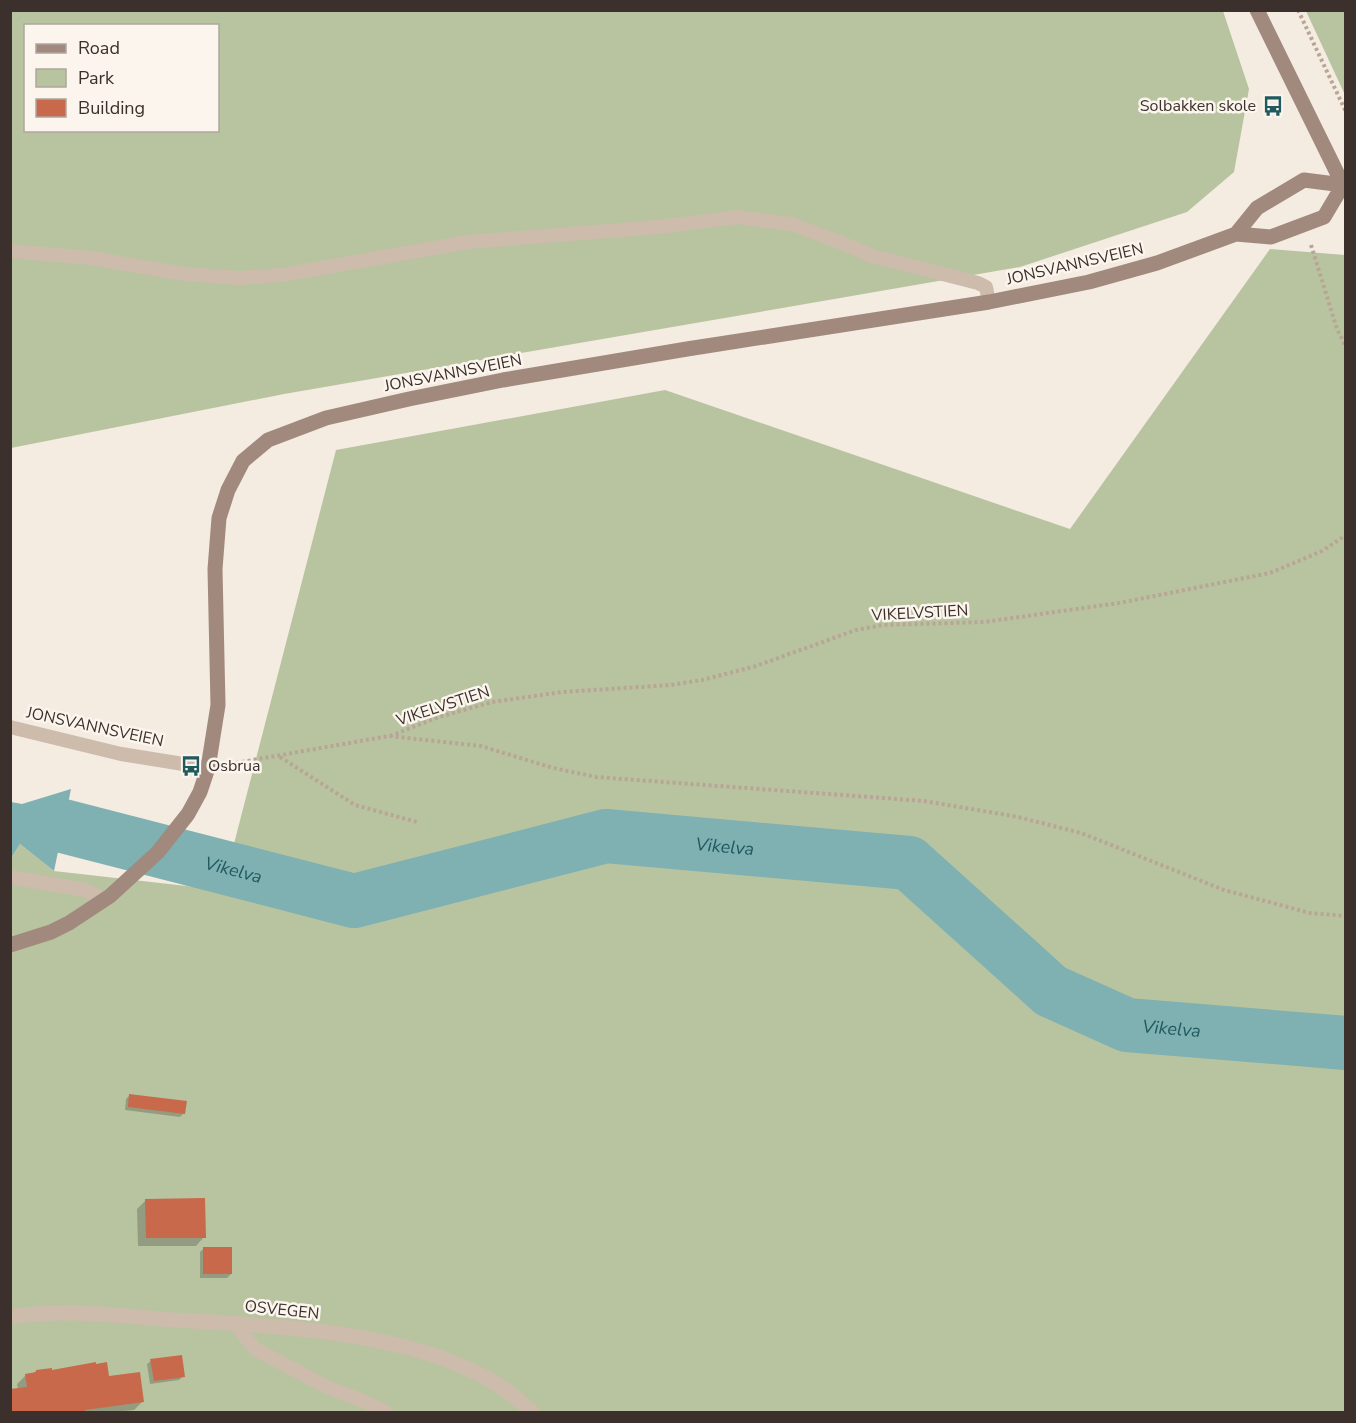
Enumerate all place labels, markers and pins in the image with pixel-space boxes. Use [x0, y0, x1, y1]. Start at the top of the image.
bus stop icon: Solbakken skole [1261, 94, 1285, 118]
place label: Solbakken skole [1140, 95, 1256, 117]
bus stop icon: Osbrua [179, 754, 203, 778]
place label: Osbrua [208, 755, 260, 777]

